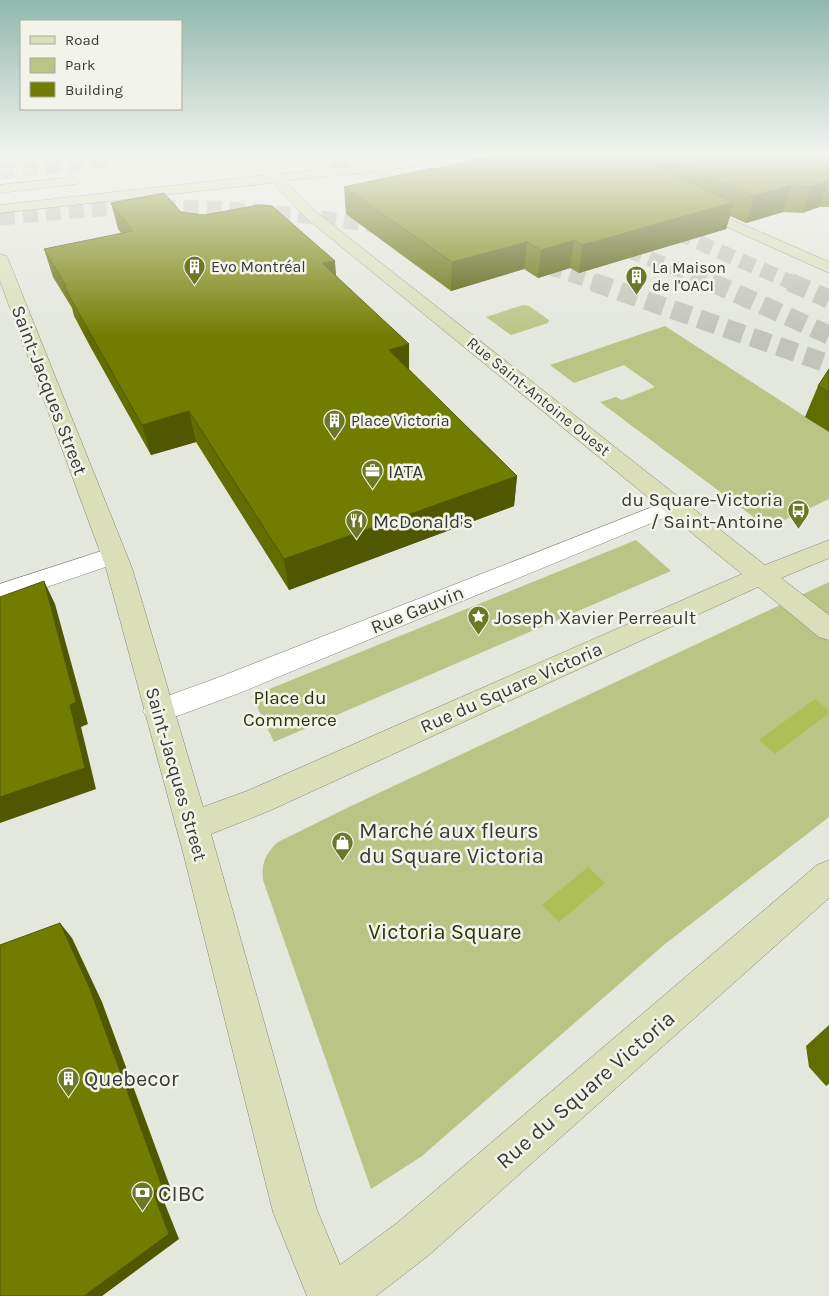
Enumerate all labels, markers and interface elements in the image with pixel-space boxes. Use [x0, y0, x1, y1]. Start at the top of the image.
legend [20, 20, 182, 110]
text: Road [65, 31, 100, 49]
text: Park [65, 56, 95, 74]
text: Building [65, 81, 123, 99]
building icon: Evo Montréal [183, 254, 207, 285]
place label: Evo Montréal [211, 257, 306, 276]
place label: La Maison de l'OACI [652, 258, 726, 295]
building icon: La Maison de l'OACI [624, 264, 648, 295]
street label: Saint-Jacques Street [7, 302, 92, 478]
street label: Rue Saint-Antoine Ouest [463, 333, 614, 460]
building icon: Place Victoria [323, 408, 347, 439]
place label: Place Victoria [351, 411, 450, 430]
office icon: IATA [360, 459, 384, 490]
place label: IATA [388, 461, 423, 483]
place label: du Square-Victoria / Saint-Antoine [621, 489, 783, 533]
bus stop icon: du Square-Victoria / Saint-Antoine [787, 498, 811, 529]
restaurant icon: McDonald's [345, 509, 369, 540]
place label: McDonald's [373, 511, 473, 533]
street label: Rue Gauvin [368, 581, 467, 639]
place icon: Joseph Xavier Perreault [466, 605, 490, 636]
place label: Joseph Xavier Perreault [494, 607, 696, 629]
street label: Rue du Square Victoria [417, 638, 606, 738]
street label: Saint-Jacques Street [141, 685, 211, 864]
park label: Place du Commerce [243, 687, 337, 731]
place label: Marché aux fleurs du Square Victoria [359, 818, 544, 869]
shop icon: Marché aux fleurs du Square Victoria [331, 831, 355, 862]
park label: Victoria Square [368, 919, 522, 945]
street label: Rue du Square Victoria [491, 1005, 680, 1174]
building icon: Quebecor [56, 1066, 80, 1097]
place label: Quebecor [84, 1066, 179, 1092]
bank icon: CIBC [130, 1181, 154, 1212]
place label: CIBC [158, 1181, 205, 1207]

